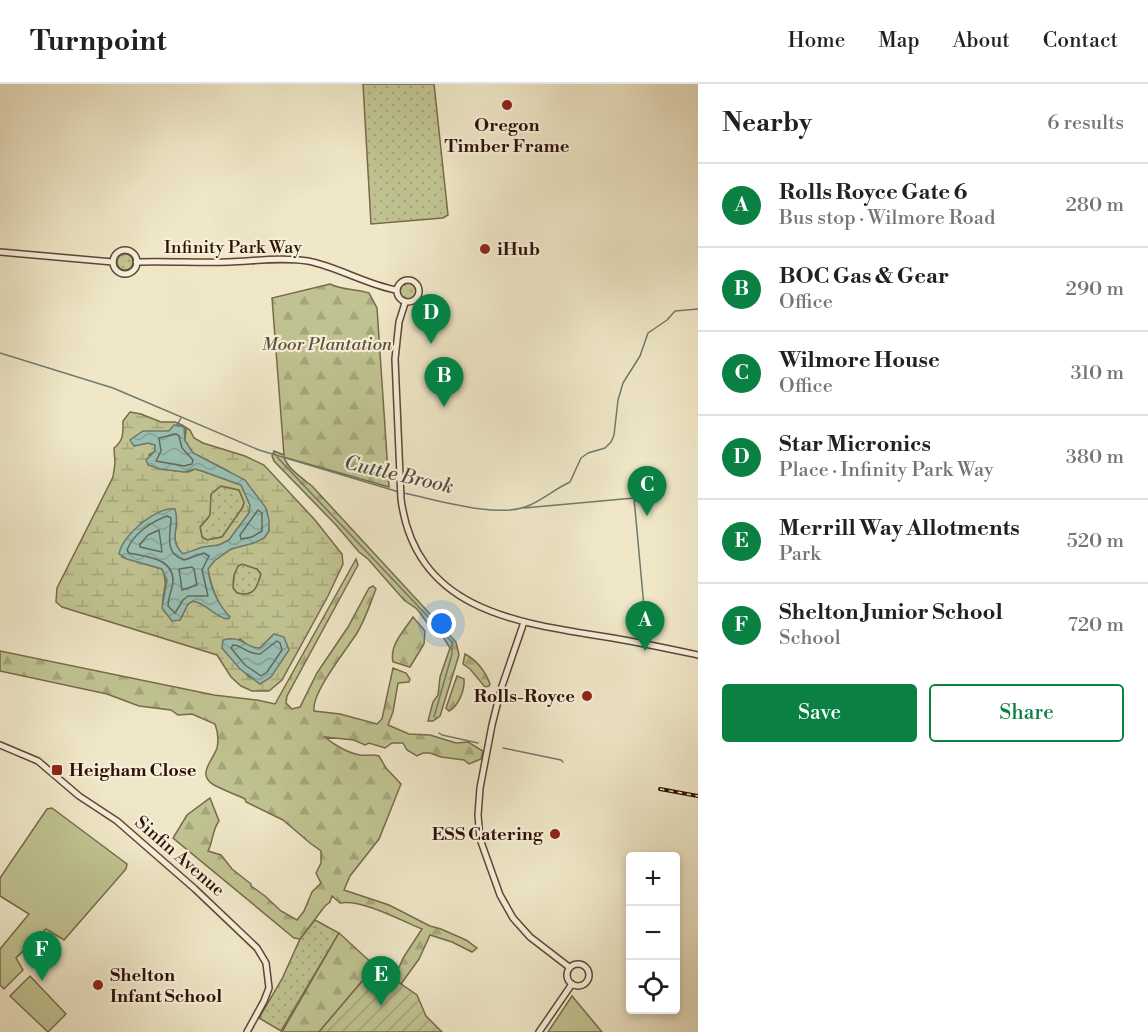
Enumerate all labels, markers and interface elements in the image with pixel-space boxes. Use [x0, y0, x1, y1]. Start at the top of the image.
text: Turnpoint [30, 24, 166, 59]
text: Home [788, 28, 845, 54]
text: Map [878, 28, 920, 54]
text: About [953, 28, 1010, 54]
text: Contact [1043, 28, 1118, 54]
marker: Oregon Timber Frame [500, 98, 514, 112]
text: Nearby [722, 107, 812, 139]
text: 6 results [1047, 111, 1124, 136]
place label: Oregon Timber Frame [445, 114, 570, 158]
text: Rolls Royce Gate 6 [779, 179, 967, 206]
text: A [734, 193, 749, 218]
text: 280 m [1065, 193, 1124, 218]
text: Bus stop · Wilmore Road [779, 206, 995, 231]
street label: Infinity Park Way [164, 236, 302, 259]
place label: iHub [497, 238, 540, 261]
marker: iHub [478, 242, 492, 256]
text: BOC Gas & Gear [779, 263, 949, 290]
text: B [734, 277, 749, 302]
text: 290 m [1066, 277, 1124, 302]
text: Office [779, 290, 833, 315]
pin: D [412, 294, 450, 344]
park label: Moor Plantation [262, 333, 393, 356]
text: Wilmore House [779, 347, 940, 374]
pin: B [424, 358, 464, 407]
text: C [734, 361, 749, 386]
text: 310 m [1071, 361, 1124, 386]
text: Office [779, 374, 833, 399]
text: Star Micronics [779, 431, 931, 458]
text: D [734, 445, 749, 470]
text: 380 m [1066, 445, 1124, 470]
water label: Cuttle Brook [342, 451, 456, 500]
text: Place · Infinity Park Way [779, 458, 994, 483]
pin: C [628, 466, 666, 516]
text: Merrill Way Allotments [779, 515, 1020, 542]
text: E [735, 529, 748, 554]
text: 520 m [1067, 529, 1124, 554]
text: Park [779, 542, 821, 567]
text: Shelton Junior School [779, 599, 1003, 626]
pin: A [626, 602, 664, 651]
your location [427, 609, 456, 638]
text: F [734, 613, 749, 638]
text: 720 m [1068, 613, 1124, 638]
text: School [779, 626, 841, 651]
button: Save [722, 684, 917, 742]
button: Share [929, 684, 1124, 742]
place label: Rolls-Royce [474, 685, 575, 708]
marker: Rolls-Royce [580, 689, 594, 703]
place label: Heigham Close [69, 759, 197, 782]
marker: Heigham Close [50, 763, 64, 777]
street label: Sinfin Avenue [130, 811, 229, 902]
place label: ESS Catering [432, 823, 544, 846]
marker: ESS Catering [548, 827, 562, 841]
map controls [626, 852, 680, 1014]
button: + [626, 852, 680, 906]
button: − [626, 906, 680, 960]
pin: F [22, 932, 62, 981]
pin: E [362, 956, 400, 1006]
button: locate [626, 960, 680, 1014]
place label: Shelton Infant School [110, 964, 222, 1008]
marker: Shelton Infant School [91, 978, 105, 992]

